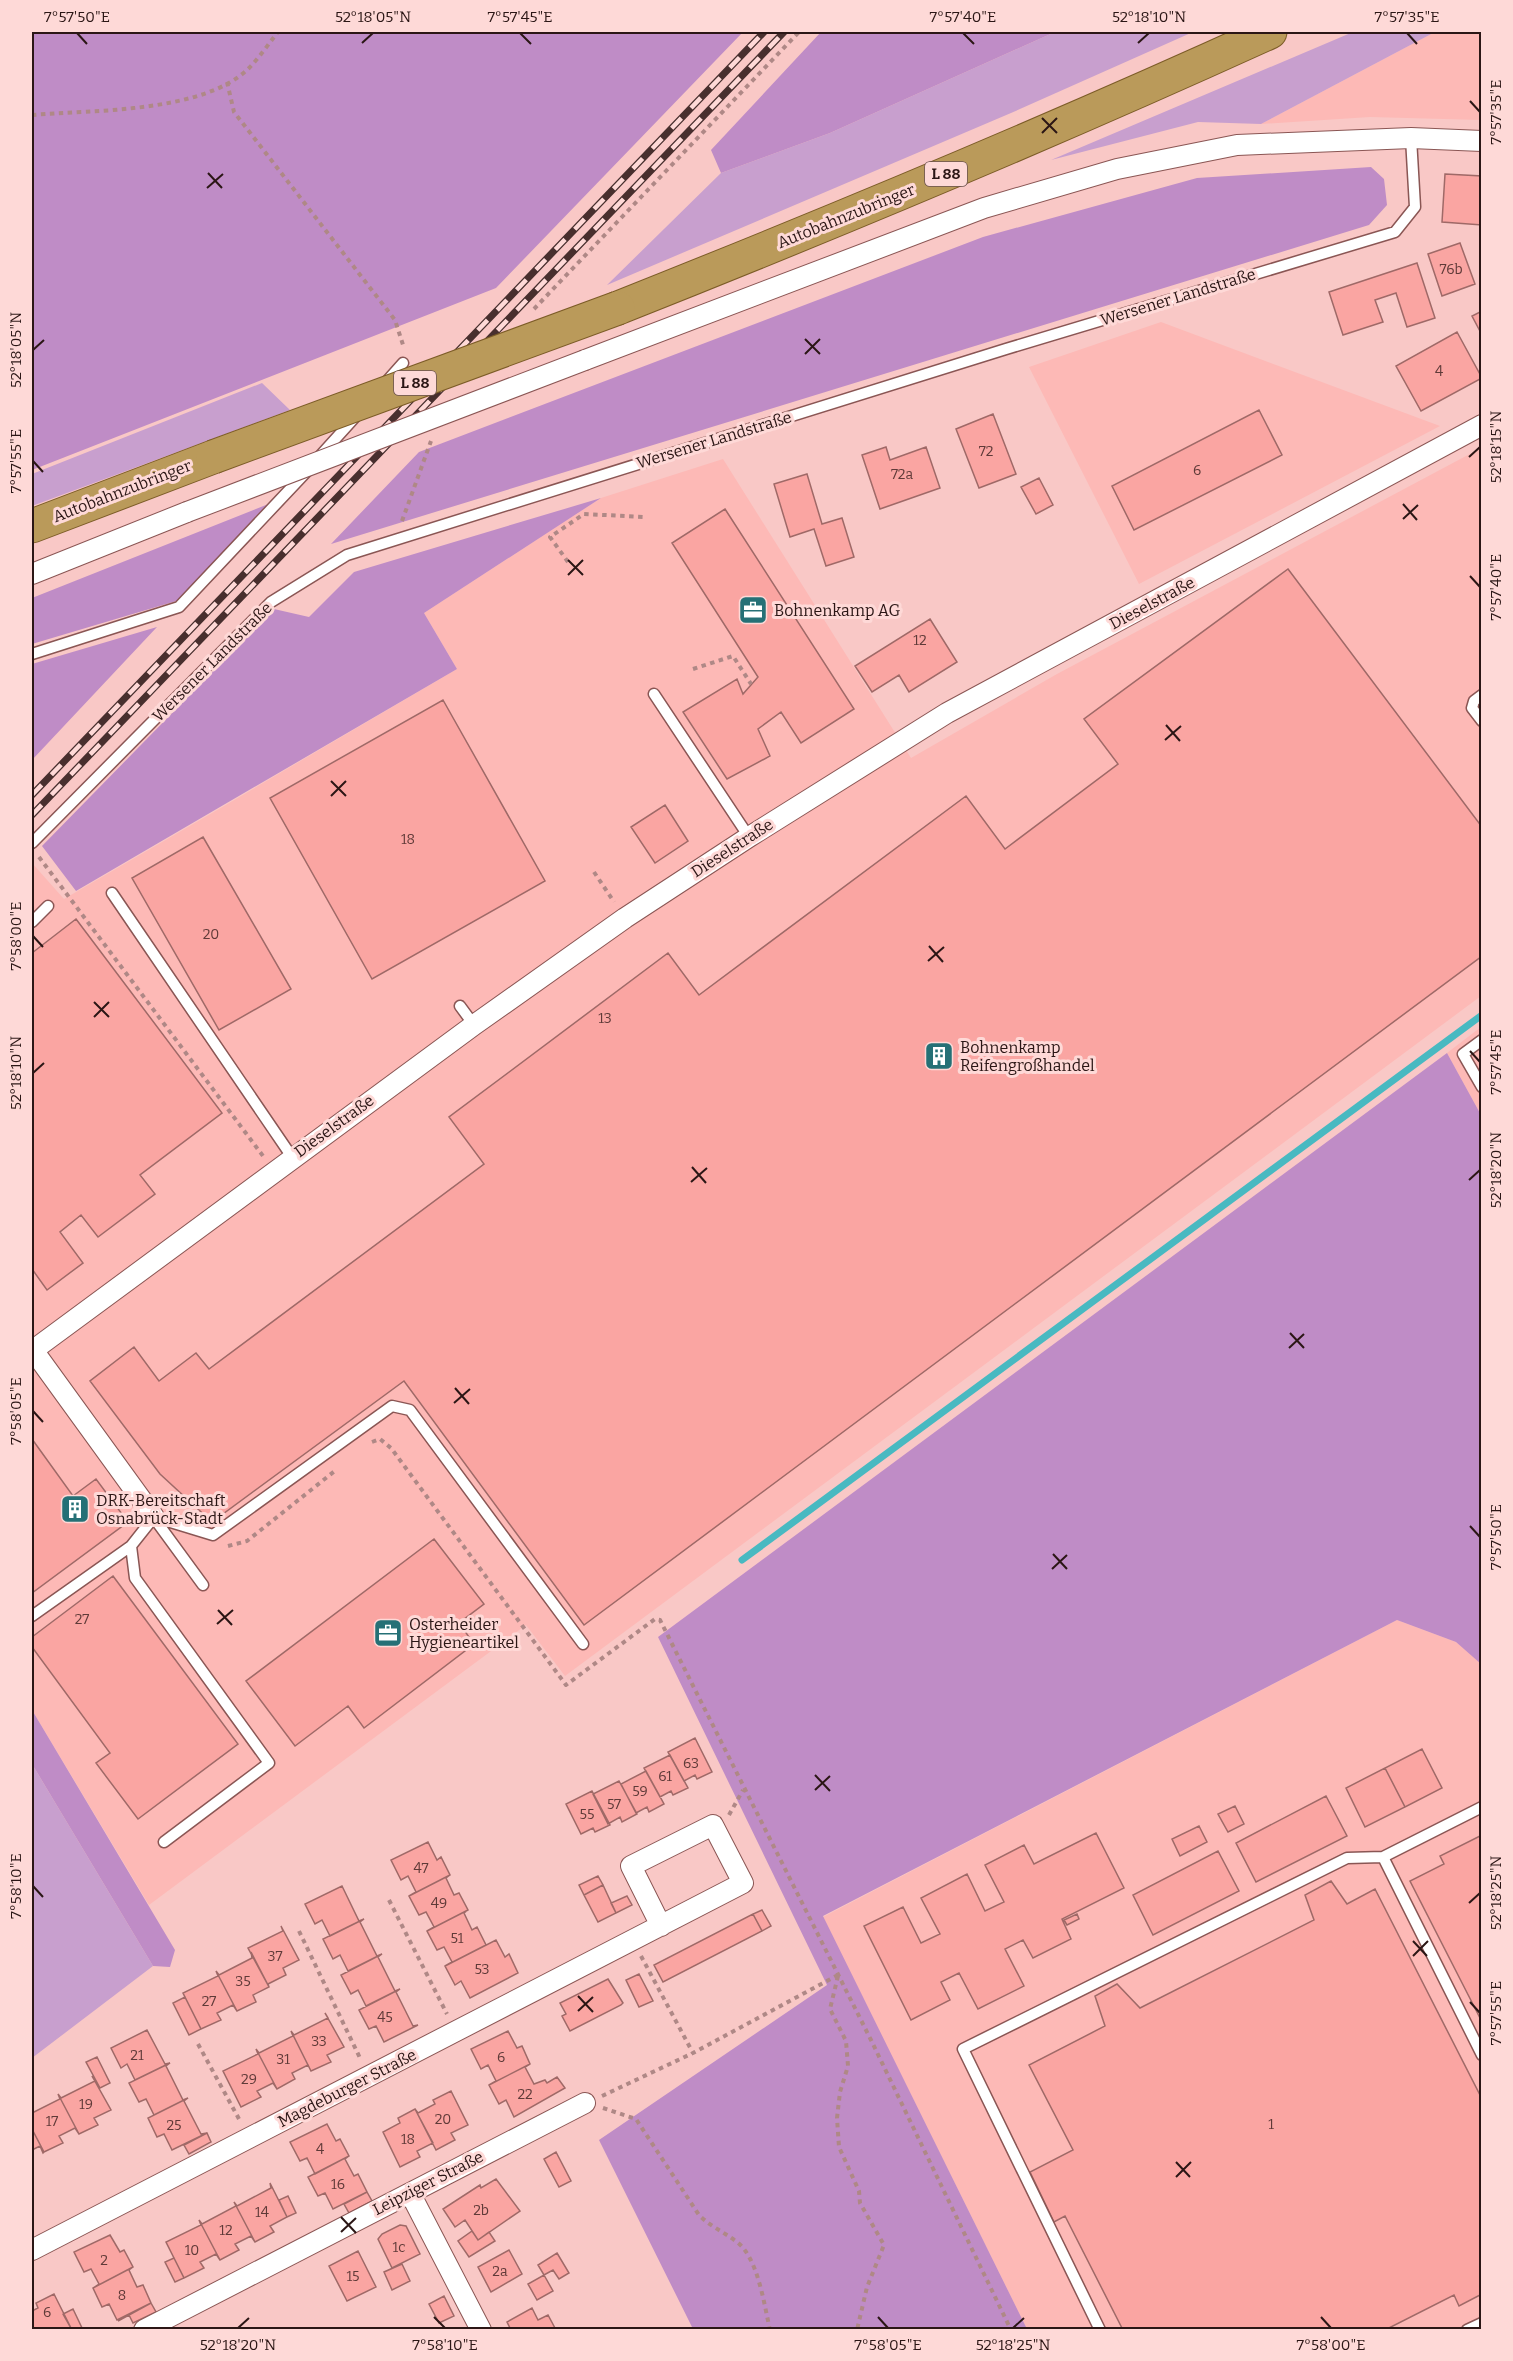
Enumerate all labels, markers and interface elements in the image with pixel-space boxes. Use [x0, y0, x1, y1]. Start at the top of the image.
text: 7°57'50"E [44, 8, 110, 26]
text: 52°18'05"N [335, 8, 411, 26]
text: 7°57'45"E [487, 8, 553, 26]
text: 7°57'40"E [930, 8, 996, 26]
text: 52°18'10"N [1112, 8, 1186, 26]
text: 7°57'35"E [1374, 8, 1440, 26]
text: 7°57'35"E [1487, 79, 1505, 145]
road number: L 88 [925, 162, 967, 186]
street label: Autobahnzubringer [774, 180, 918, 252]
house number: 76b [1439, 261, 1463, 278]
street label: Wersener Landstraße [1098, 264, 1258, 330]
text: 52°18'05"N [7, 312, 25, 388]
house number: 4 [1435, 363, 1443, 380]
road number: L 88 [394, 371, 436, 395]
street label: Wersener Landstraße [634, 407, 794, 473]
text: 52°18'15"N [1487, 411, 1505, 483]
text: 7°57'55"E [7, 429, 25, 493]
house number: 72 [979, 443, 993, 460]
street label: Autobahnzubringer [50, 456, 194, 526]
house number: 6 [1193, 462, 1201, 479]
house number: 72a [891, 466, 913, 483]
text: 7°57'40"E [1487, 554, 1505, 620]
street label: Dieselstraße [1106, 573, 1198, 633]
office icon: Bohnenkamp AG [737, 594, 769, 626]
street label: Wersener Landstraße [148, 598, 276, 726]
place label: Bohnenkamp AG [774, 601, 901, 620]
house number: 12 [913, 632, 927, 649]
street label: Dieselstraße [688, 815, 776, 881]
house number: 18 [401, 831, 415, 848]
text: 7°58'00"E [7, 901, 25, 971]
house number: 20 [203, 926, 219, 943]
house number: 13 [598, 1010, 612, 1027]
text: 7°57'45"E [1487, 1029, 1505, 1095]
text: 52°18'10"N [7, 1036, 25, 1110]
place label: Bohnenkamp Reifengroßhandel [960, 1038, 1095, 1075]
building icon: Bohnenkamp Reifengroßhandel [923, 1040, 955, 1072]
street label: Dieselstraße [291, 1091, 377, 1161]
text: 52°18'20"N [1487, 1132, 1505, 1208]
text: 7°58'05"E [7, 1377, 25, 1445]
place label: DRK-Bereitschaft Osnabrück-Stadt [96, 1491, 226, 1528]
building icon: DRK-Bereitschaft Osnabrück-Stadt [59, 1493, 91, 1525]
text: 7°57'50"E [1487, 1504, 1505, 1570]
house number: 27 [75, 1611, 89, 1628]
place label: Osterheider Hygieneartikel [409, 1615, 519, 1652]
office icon: Osterheider Hygieneartikel [372, 1617, 404, 1649]
house number: 63 [683, 1755, 699, 1772]
house number: 61 [658, 1768, 672, 1785]
house number: 59 [632, 1783, 648, 1800]
house number: 57 [607, 1796, 621, 1813]
house number: 55 [580, 1806, 594, 1823]
text: 7°58'10"E [7, 1853, 25, 1919]
text: 52°18'25"N [1487, 1856, 1505, 1930]
house number: 47 [413, 1860, 429, 1877]
house number: 49 [431, 1895, 447, 1912]
house number: 51 [451, 1930, 464, 1947]
house number: 37 [267, 1948, 283, 1965]
house number: 53 [474, 1961, 490, 1978]
house number: 35 [235, 1973, 251, 1990]
text: 7°57'55"E [1487, 1981, 1505, 2045]
house number: 27 [202, 1993, 216, 2010]
house number: 45 [377, 2009, 393, 2026]
house number: 33 [311, 2033, 327, 2050]
street label: Magdeburger Straße [275, 2045, 419, 2131]
house number: 21 [130, 2047, 144, 2064]
house number: 6 [497, 2049, 505, 2066]
house number: 31 [276, 2051, 290, 2068]
house number: 29 [241, 2071, 257, 2088]
house number: 22 [517, 2086, 533, 2103]
house number: 19 [79, 2096, 93, 2113]
house number: 20 [435, 2111, 451, 2128]
house number: 17 [46, 2113, 58, 2130]
house number: 1 [1268, 2116, 1274, 2133]
house number: 25 [166, 2117, 182, 2134]
house number: 18 [401, 2131, 415, 2148]
house number: 4 [316, 2141, 324, 2158]
street label: Leipziger Straße [370, 2147, 486, 2219]
house number: 16 [331, 2176, 345, 2193]
house number: 2b [473, 2202, 489, 2219]
house number: 14 [255, 2204, 269, 2221]
house number: 12 [219, 2222, 233, 2239]
house number: 1c [393, 2239, 405, 2256]
house number: 10 [185, 2242, 199, 2259]
house number: 2 [100, 2252, 108, 2269]
house number: 2a [492, 2263, 508, 2280]
house number: 15 [346, 2268, 360, 2285]
house number: 8 [118, 2287, 126, 2304]
house number: 6 [43, 2304, 51, 2321]
text: 52°18'20"N [200, 2336, 276, 2354]
text: 7°58'10"E [412, 2336, 478, 2354]
text: 7°58'05"E [854, 2336, 922, 2354]
text: 52°18'25"N [976, 2336, 1050, 2354]
text: 7°58'00"E [1296, 2336, 1366, 2354]

